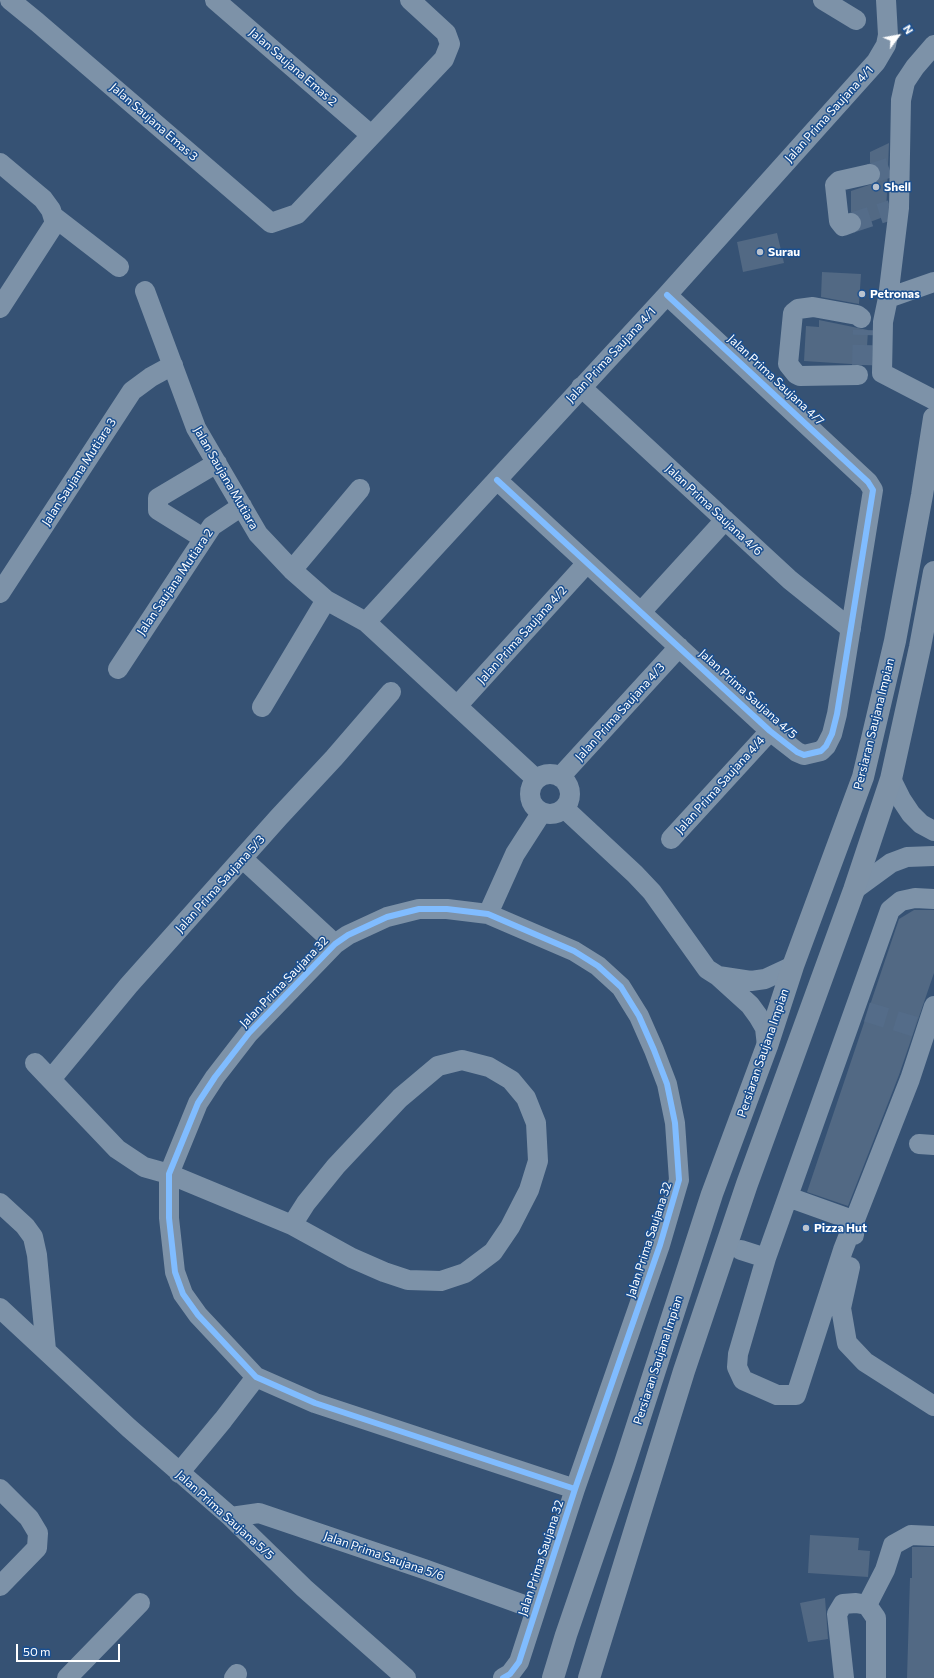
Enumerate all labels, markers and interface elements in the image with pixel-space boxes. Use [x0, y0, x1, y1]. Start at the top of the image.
north arrow [878, 16, 918, 56]
text: N [901, 22, 916, 36]
street label: Jalan Saujana Emas 2 [246, 25, 340, 109]
street label: Jalan Prima Saujana 4/1 [782, 63, 876, 165]
street label: Jalan Saujana Emas 3 [107, 80, 201, 164]
place label: Shell [884, 180, 911, 194]
marker: Shell [871, 182, 881, 192]
place label: Surau [768, 245, 800, 259]
marker: Surau [755, 247, 765, 257]
place label: Petronas [870, 287, 920, 301]
marker: Petronas [857, 289, 867, 299]
street label: Jalan Prima Saujana 4/1 [563, 304, 659, 406]
street label: Jalan Prima Saujana 4/7 [725, 332, 827, 428]
street label: Jalan Saujana Mutiara 3 [39, 415, 119, 529]
street label: Jalan Saujana Mutiara [191, 424, 261, 532]
street label: Jalan Prima Saujana 4/6 [663, 461, 765, 559]
street label: Jalan Saujana Mutiara 2 [134, 526, 216, 638]
street label: Jalan Prima Saujana 4/2 [474, 583, 570, 687]
street label: Jalan Prima Saujana 4/5 [696, 646, 800, 742]
street label: Persiaran Saujana Impian [851, 657, 897, 791]
street label: Jalan Prima Saujana 4/3 [572, 660, 668, 764]
street label: Jalan Prima Saujana 4/4 [672, 733, 768, 837]
street label: Jalan Prima Saujana 5/3 [172, 832, 268, 936]
street label: Jalan Prima Saujana 32 [237, 933, 331, 1031]
street label: Persiaran Saujana Impian [734, 987, 792, 1119]
street label: Jalan Prima Saujana 32 [623, 1180, 675, 1300]
place label: Pizza Hut [814, 1221, 867, 1235]
marker: Pizza Hut [801, 1223, 811, 1233]
street label: Persiaran Saujana Impian [630, 1294, 686, 1426]
street label: Jalan Prima Saujana 5/5 [173, 1467, 277, 1563]
street label: Jalan Prima Saujana 32 [515, 1498, 567, 1618]
street label: Jalan Prima Saujana 5/6 [322, 1529, 446, 1583]
scale bar [18, 1636, 122, 1662]
text: 50 m [23, 1644, 51, 1658]

